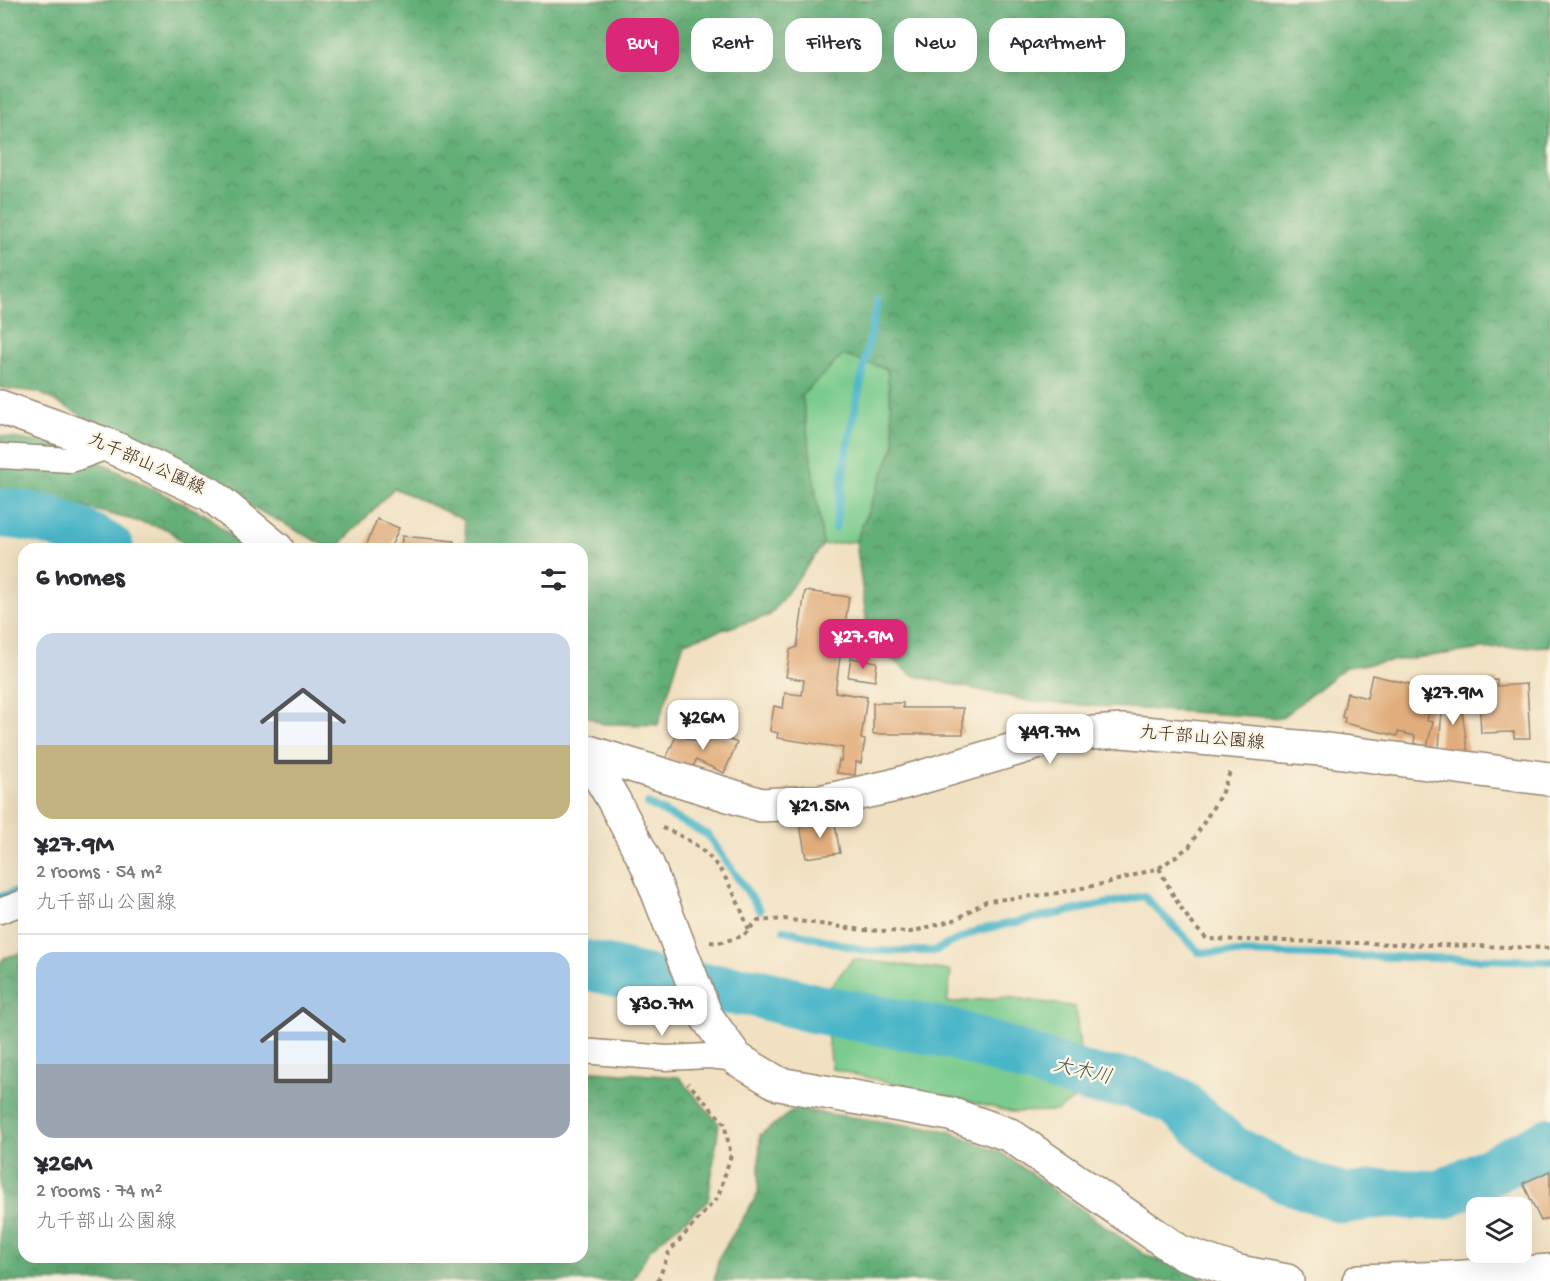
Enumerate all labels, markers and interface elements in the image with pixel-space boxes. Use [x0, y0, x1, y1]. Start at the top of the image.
chip: Buy [606, 18, 679, 72]
chip: Rent [691, 18, 773, 72]
chip: Filters [785, 18, 882, 72]
chip: New [894, 18, 977, 72]
chip: Apartment [989, 18, 1125, 72]
street label: 九千部山公園線 [84, 429, 208, 500]
icon: filters [537, 563, 570, 596]
text: 6 homes [36, 564, 124, 595]
pin: ¥27.9M [814, 619, 912, 670]
text: ¥27.9M [833, 627, 893, 650]
icon: home [249, 672, 357, 780]
pin: ¥27.9M [1404, 675, 1502, 726]
text: ¥27.9M [1423, 683, 1483, 706]
pin: ¥26M [667, 700, 739, 751]
text: ¥26M [681, 708, 725, 731]
pin: ¥49.7M [1001, 714, 1099, 765]
text: ¥49.7M [1020, 722, 1080, 745]
street label: 九千部山公園線 [1138, 722, 1266, 755]
pin: ¥21.5M [771, 788, 869, 839]
text: ¥21.5M [791, 796, 849, 819]
text: ¥27.9M [36, 831, 114, 862]
text: 2 rooms · 54 m² [36, 862, 163, 885]
text: 九千部山公園線 [36, 893, 176, 916]
pin: ¥30.7M [613, 986, 711, 1037]
icon: home [249, 991, 357, 1099]
text: ¥30.7M [631, 994, 693, 1017]
water label: 大木川 [1050, 1053, 1114, 1091]
text: ¥26M [36, 1150, 92, 1181]
text: 2 rooms · 74 m² [36, 1181, 162, 1204]
map controls [1466, 1197, 1532, 1263]
button: layers [1466, 1197, 1532, 1263]
text: 九千部山公園線 [36, 1212, 176, 1235]

